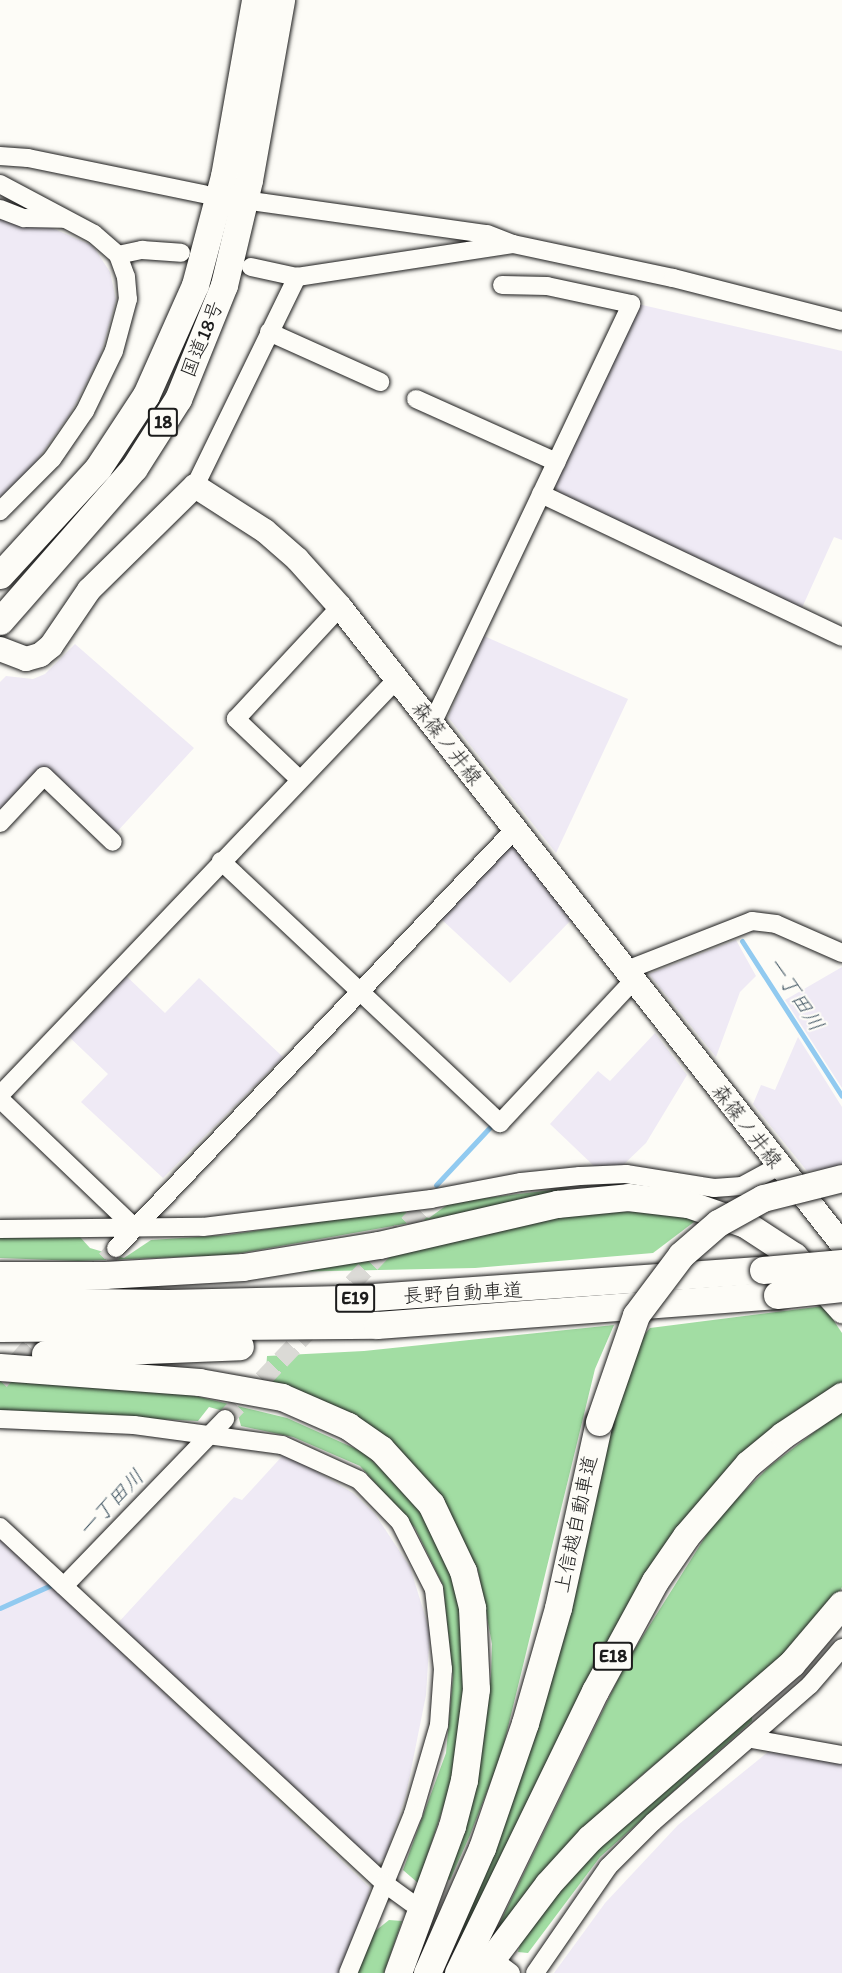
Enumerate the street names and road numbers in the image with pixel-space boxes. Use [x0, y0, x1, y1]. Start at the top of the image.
street label: 国道18号 [176, 297, 228, 381]
road number: 18 [146, 407, 180, 437]
street label: 森篠ノ井線 [407, 696, 487, 790]
street label: 森篠ノ井線 [707, 1079, 787, 1173]
street label: 長野自動車道 [402, 1278, 524, 1308]
road number: E19 [334, 1283, 376, 1313]
street label: 上信越自動車道 [550, 1453, 602, 1595]
road number: E18 [592, 1641, 634, 1671]

